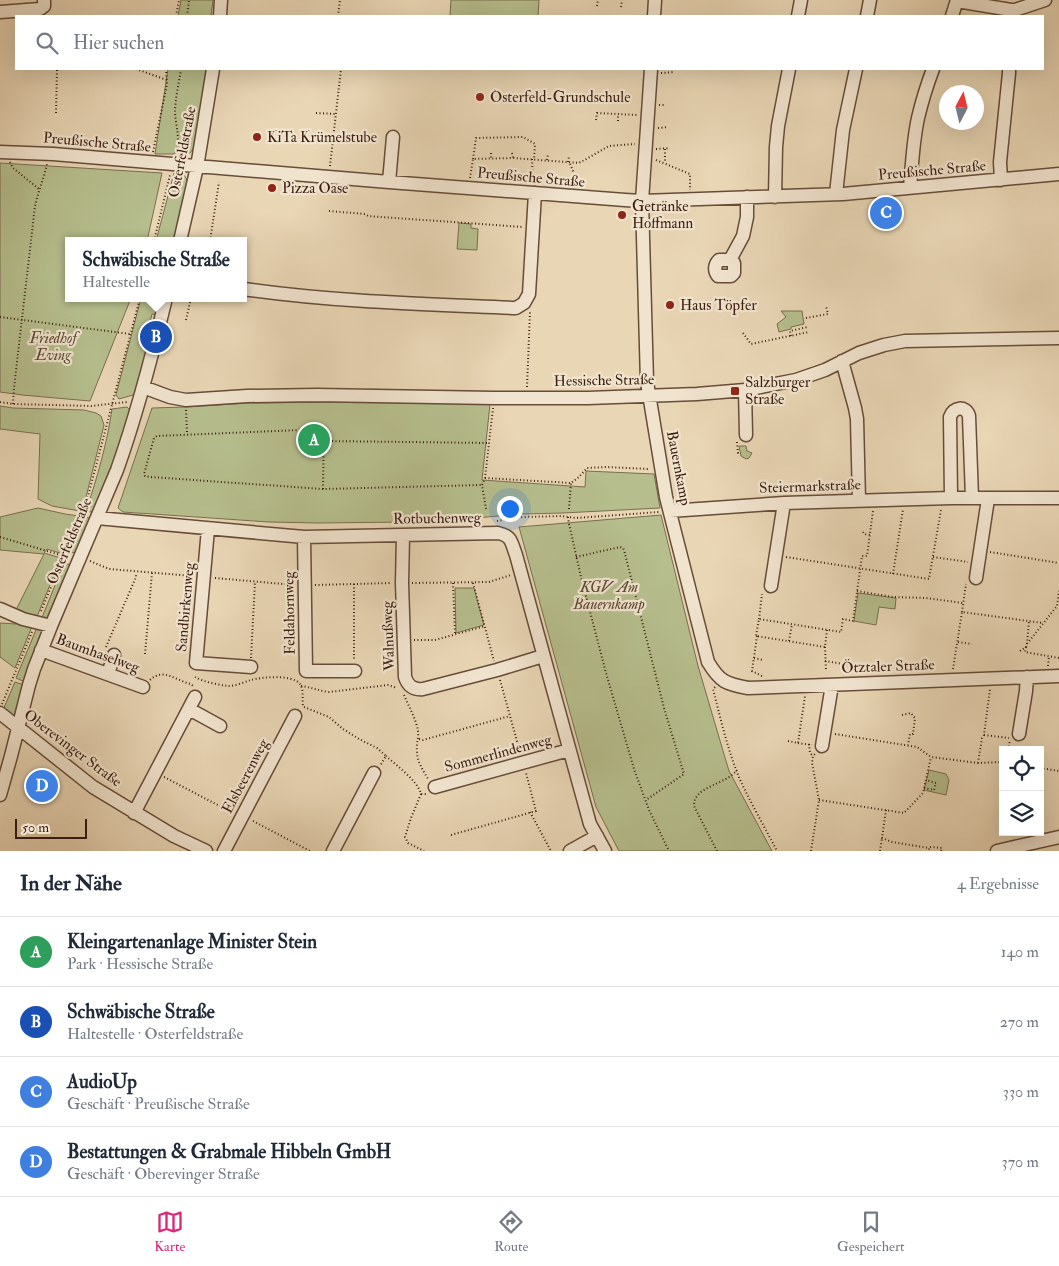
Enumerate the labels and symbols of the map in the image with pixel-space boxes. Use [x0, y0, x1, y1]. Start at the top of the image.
north arrow [939, 85, 984, 130]
place label: Osterfeld-Grundschule [490, 88, 630, 107]
marker: Osterfeld-Grundschule [474, 91, 486, 103]
street label: Osterfeldstraße [164, 105, 201, 199]
street label: Preußische Straße [42, 128, 152, 157]
place label: KiTa Krümelstube [267, 128, 377, 147]
marker: KiTa Krümelstube [251, 131, 263, 143]
street label: Preußische Straße [877, 156, 987, 185]
street label: Preußische Straße [476, 163, 586, 192]
place label: Pizza Oase [282, 179, 348, 198]
marker: Pizza Oase [266, 182, 278, 194]
pin: C [870, 194, 902, 232]
place label: Getränke Hoffmann [632, 197, 693, 233]
marker: Getränke Hoffmann [616, 209, 628, 221]
place label: Haus Töpfer [680, 296, 757, 316]
marker: Haus Töpfer [664, 299, 676, 311]
pin: B [140, 318, 172, 356]
park label: Friedhof Eving [29, 329, 80, 365]
street label: Hessische Straße [554, 370, 654, 391]
place label: Salzburger Straße [745, 373, 811, 409]
marker: Salzburger Straße [729, 385, 741, 397]
pin: A [298, 421, 330, 459]
street label: Bauernkamp [661, 429, 695, 508]
street label: Steiermarkstraße [759, 475, 861, 498]
street label: Osterfeldstraße [43, 495, 96, 587]
your location [497, 496, 523, 522]
street label: Rotbuchenweg [393, 508, 482, 529]
street label: Sandbirkenweg [172, 561, 199, 653]
street label: Feldahornweg [279, 570, 300, 655]
park label: KGV Am Bauernkamp [572, 578, 645, 614]
street label: Walnußweg [378, 600, 399, 672]
street label: Baumhaselweg [54, 630, 143, 678]
street label: Ötztaler Straße [841, 654, 935, 678]
street label: Oberevinger Straße [20, 705, 125, 791]
street label: Sommerlindenweg [442, 730, 554, 777]
street label: Elsbeerenweg [218, 735, 273, 817]
pin: D [26, 767, 58, 805]
scale bar [15, 816, 88, 839]

